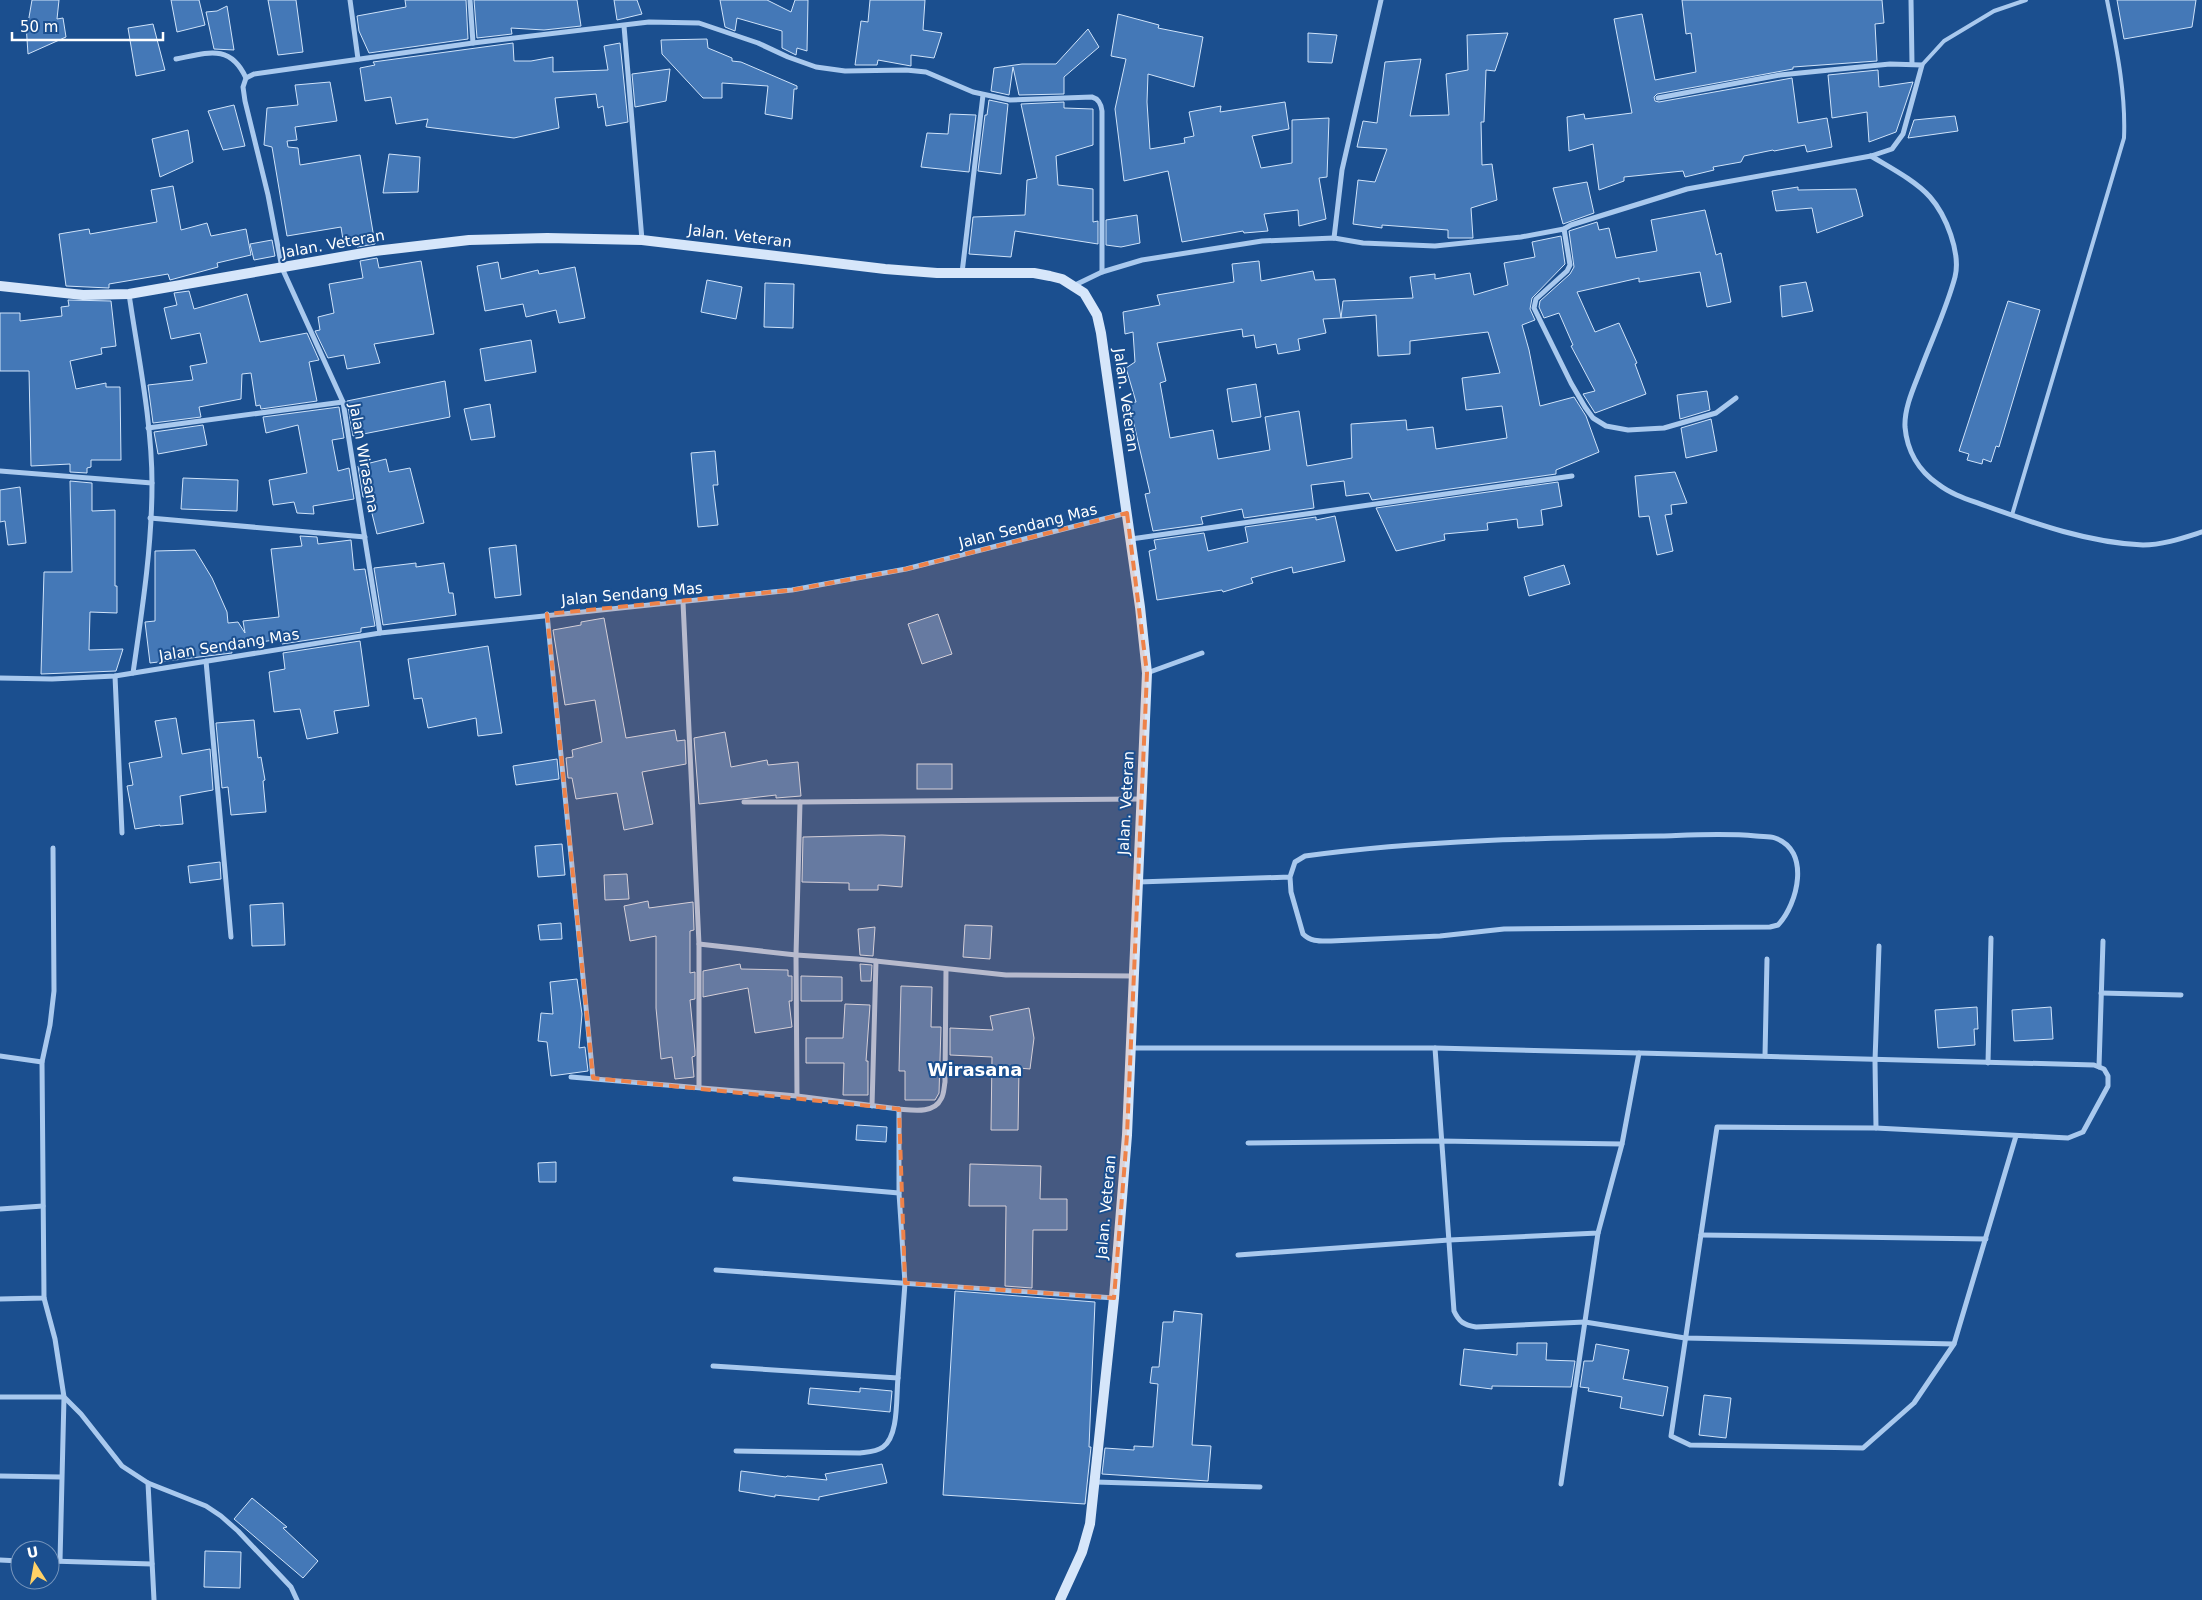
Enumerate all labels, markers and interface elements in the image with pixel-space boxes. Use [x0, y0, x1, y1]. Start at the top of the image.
scale bar [12, 10, 164, 42]
text: 50 m [20, 18, 58, 36]
street label: Jalan. Veteran [686, 221, 793, 251]
street label: Jalan. Veteran [279, 226, 386, 262]
street label: Jalan. Veteran [1110, 346, 1142, 453]
street label: Jalan Wirasana [345, 401, 382, 514]
street label: Jalan Sendang Mas [956, 500, 1099, 552]
street label: Jalan Sendang Mas [560, 579, 704, 609]
street label: Jalan Sendang Mas [156, 625, 301, 665]
street label: Jalan. Veteran [1114, 750, 1138, 857]
district label: Wirasana [928, 1059, 1022, 1080]
street label: Jalan. Veteran [1092, 1154, 1120, 1261]
north arrow [10, 1540, 60, 1590]
text: U [25, 1543, 40, 1561]

